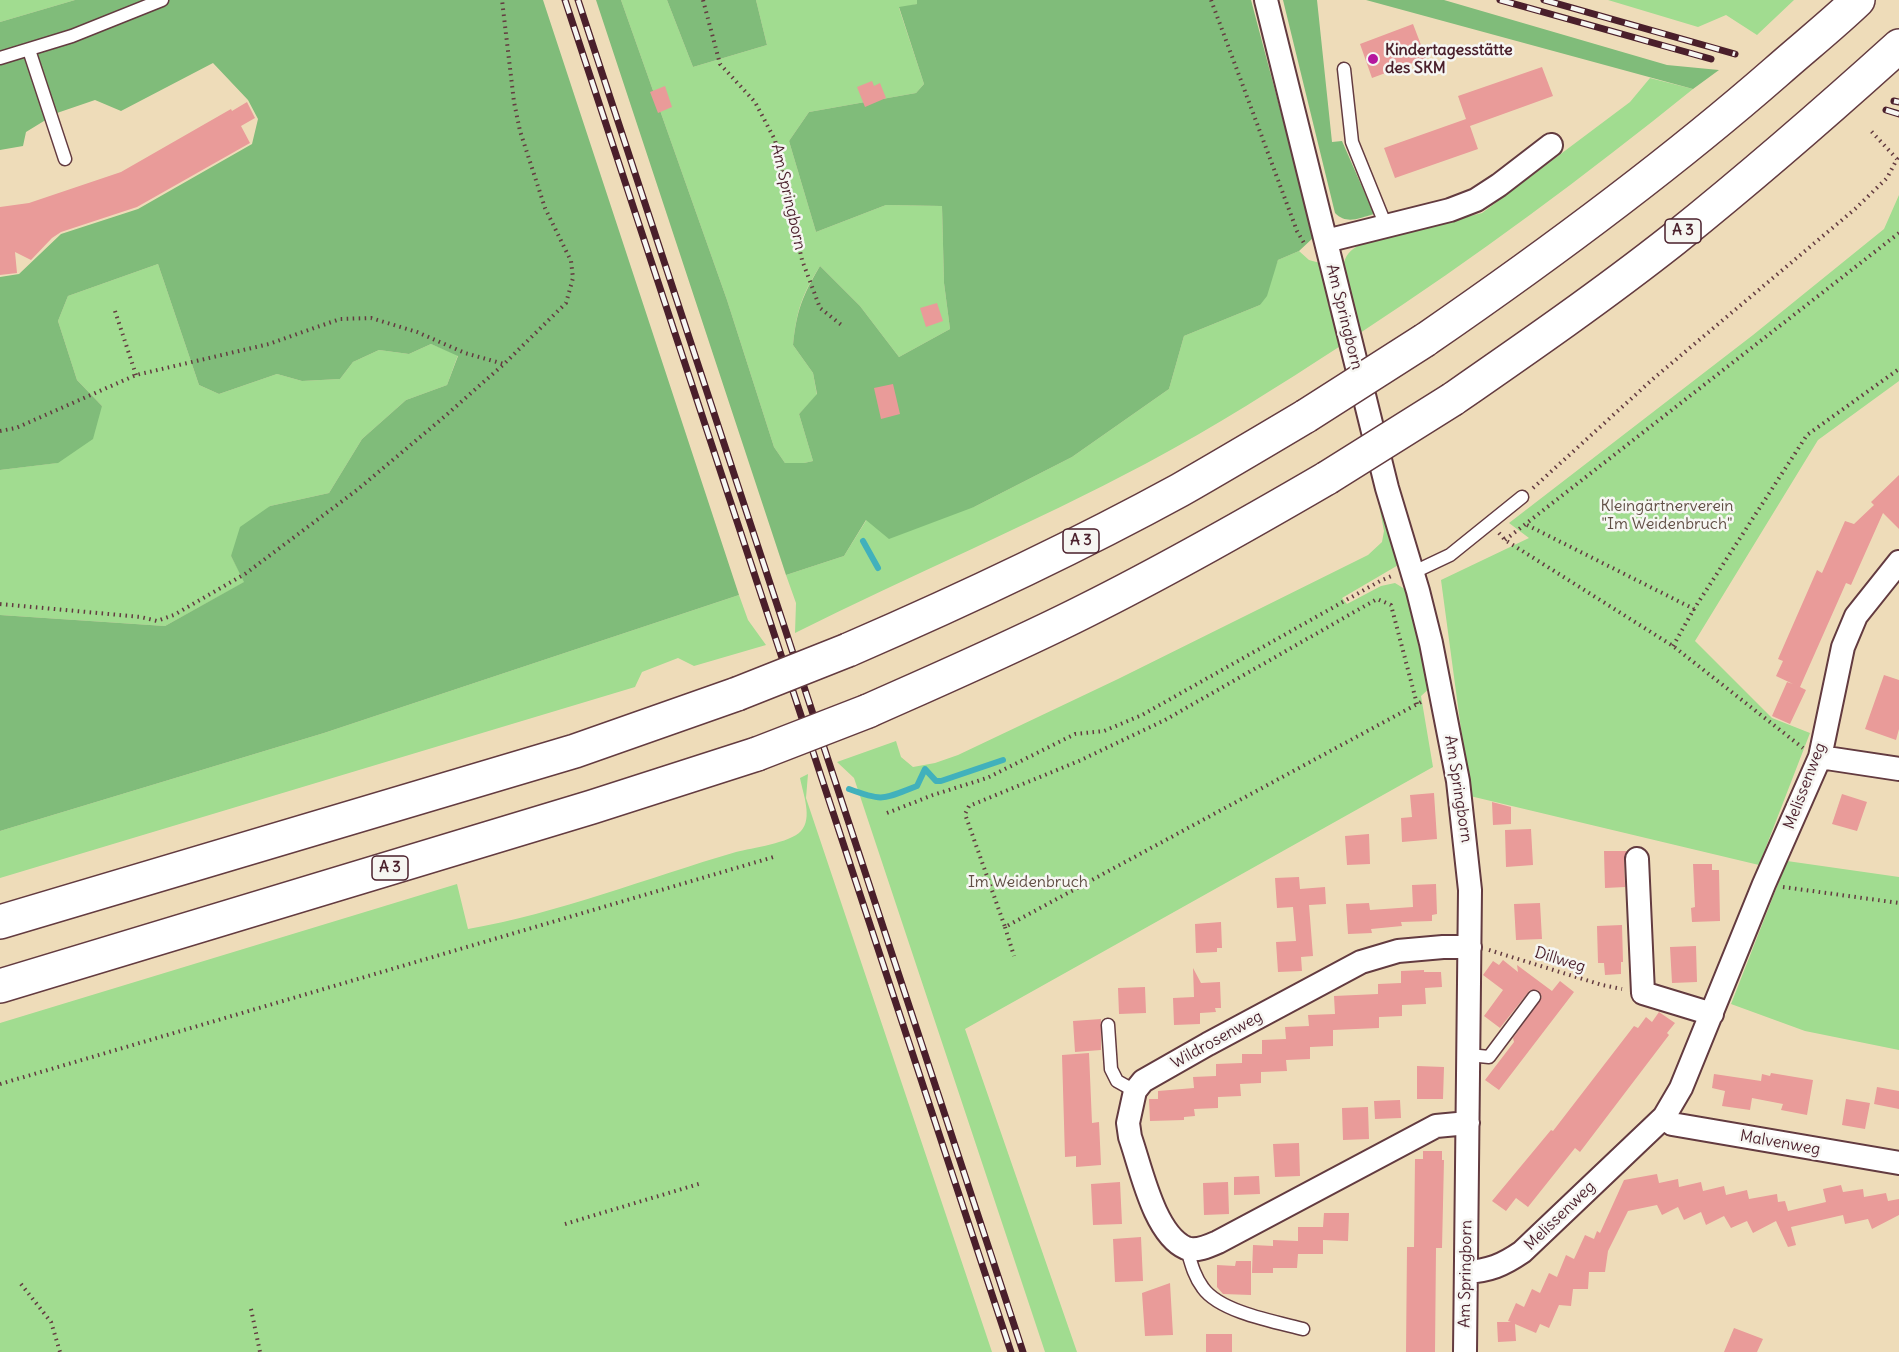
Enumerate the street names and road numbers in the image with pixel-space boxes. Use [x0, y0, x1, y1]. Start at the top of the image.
street label: Am Springborn [766, 142, 810, 252]
road number: A 3 [1665, 219, 1701, 243]
street label: Am Springborn [1322, 262, 1366, 372]
road number: A 3 [1063, 529, 1099, 553]
street label: Am Springborn [1440, 734, 1476, 844]
street label: Melissenweg [1780, 740, 1830, 832]
road number: A 3 [372, 856, 408, 880]
street label: Dillweg [1532, 943, 1588, 977]
street label: Wildrosenweg [1168, 1007, 1266, 1073]
street label: Malvenweg [1738, 1126, 1822, 1160]
street label: Melissenweg [1521, 1177, 1599, 1255]
street label: Am Springborn [1455, 1220, 1477, 1328]

